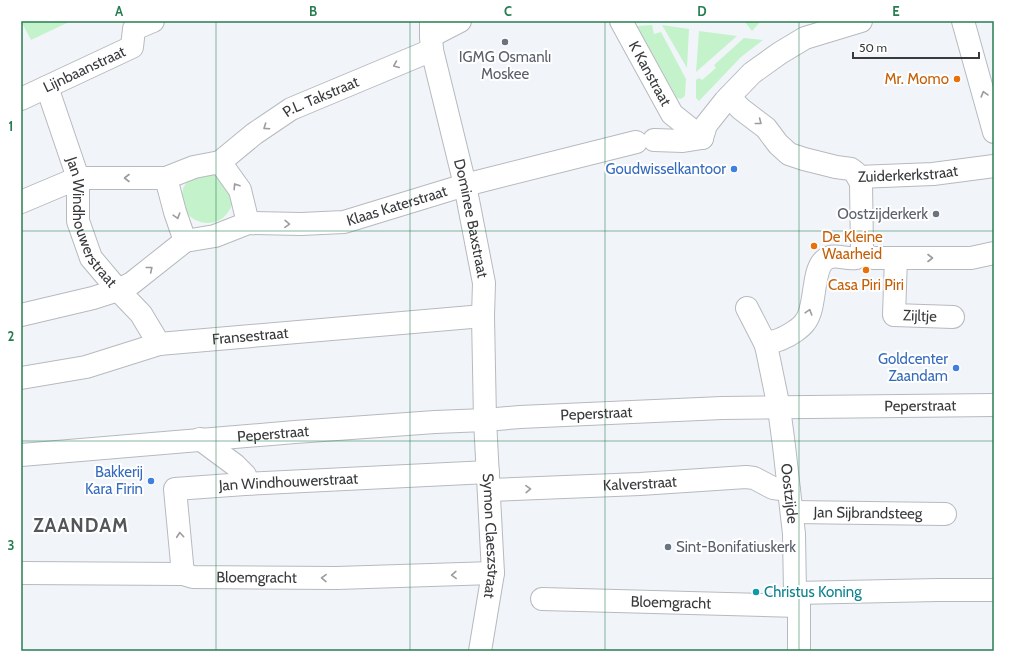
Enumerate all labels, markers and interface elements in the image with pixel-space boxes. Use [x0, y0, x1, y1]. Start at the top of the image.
text: A [115, 3, 124, 19]
text: B [309, 3, 317, 19]
text: C [504, 3, 512, 19]
text: D [697, 3, 707, 19]
text: E [892, 3, 900, 19]
scale bar [853, 34, 979, 60]
marker: IGMG Osmanlı Moskee [500, 37, 510, 47]
street label: K Kanstraat [625, 38, 675, 109]
text: 50 m [859, 40, 887, 55]
street label: Lijnbaanstraat [40, 42, 128, 96]
place label: IGMG Osmanlı Moskee [459, 48, 551, 83]
one-way arrow [392, 61, 399, 69]
place label: Mr. Momo [885, 70, 949, 88]
street label: P.L. Takstraat [279, 73, 362, 121]
marker: Mr. Momo [952, 74, 962, 84]
one-way arrow [980, 91, 988, 98]
one-way arrow [754, 117, 761, 124]
text: 1 [9, 118, 13, 134]
one-way arrow [263, 122, 270, 129]
street label: Jan Windhouwerstraat [62, 153, 121, 291]
street label: Dominee Baxstraat [450, 157, 492, 280]
place label: Goudwisselkantoor [606, 160, 726, 178]
street label: Zuiderkerkstraat [857, 162, 959, 186]
marker: Goudwisselkantoor [729, 164, 739, 174]
one-way arrow [124, 174, 130, 182]
street label: Klaas Katerstraat [344, 182, 449, 230]
one-way arrow [234, 183, 241, 190]
place label: Oostzijderkerk [837, 205, 928, 223]
marker: Oostzijderkerk [931, 209, 941, 219]
one-way arrow [172, 212, 181, 219]
one-way arrow [284, 219, 290, 228]
place label: De Kleine Waarheid [822, 228, 883, 263]
marker: De Kleine Waarheid [809, 241, 819, 251]
one-way arrow [927, 254, 933, 262]
marker: Casa Piri Piri [861, 265, 871, 275]
one-way arrow [146, 266, 153, 273]
place label: Casa Piri Piri [828, 276, 904, 294]
street label: Zijltje [903, 306, 938, 325]
one-way arrow [804, 308, 813, 315]
street label: Fransestraat [211, 324, 289, 348]
text: 2 [8, 328, 15, 344]
place label: Goldcenter Zaandam [878, 350, 948, 385]
marker: Goldcenter Zaandam [951, 363, 961, 373]
street label: Peperstraat [884, 396, 956, 415]
street label: Peperstraat [560, 403, 633, 424]
street label: Peperstraat [236, 422, 310, 446]
street label: Oostzijde [777, 462, 802, 525]
place label: Bakkerij Kara Firin [85, 463, 143, 498]
street label: Jan Windhouwerstraat [217, 469, 358, 495]
street label: Symon Claeszstraat [479, 473, 502, 600]
street label: Kalverstraat [603, 473, 677, 494]
marker: Bakkerij Kara Firin [146, 476, 156, 486]
one-way arrow [525, 485, 531, 493]
street label: Jan Sijbrandsteeg [813, 503, 923, 523]
district label: ZAANDAM [33, 514, 129, 537]
one-way arrow [175, 532, 184, 538]
text: 3 [7, 537, 15, 553]
place label: Sint-Bonifatiuskerk [676, 538, 796, 556]
marker: Sint-Bonifatiuskerk [663, 542, 673, 552]
street label: Bloemgracht [216, 568, 297, 587]
one-way arrow [451, 570, 457, 579]
one-way arrow [321, 574, 327, 582]
place label: Christus Koning [764, 583, 862, 601]
marker: Christus Koning [751, 587, 761, 597]
street label: Bloemgracht [630, 592, 712, 613]

